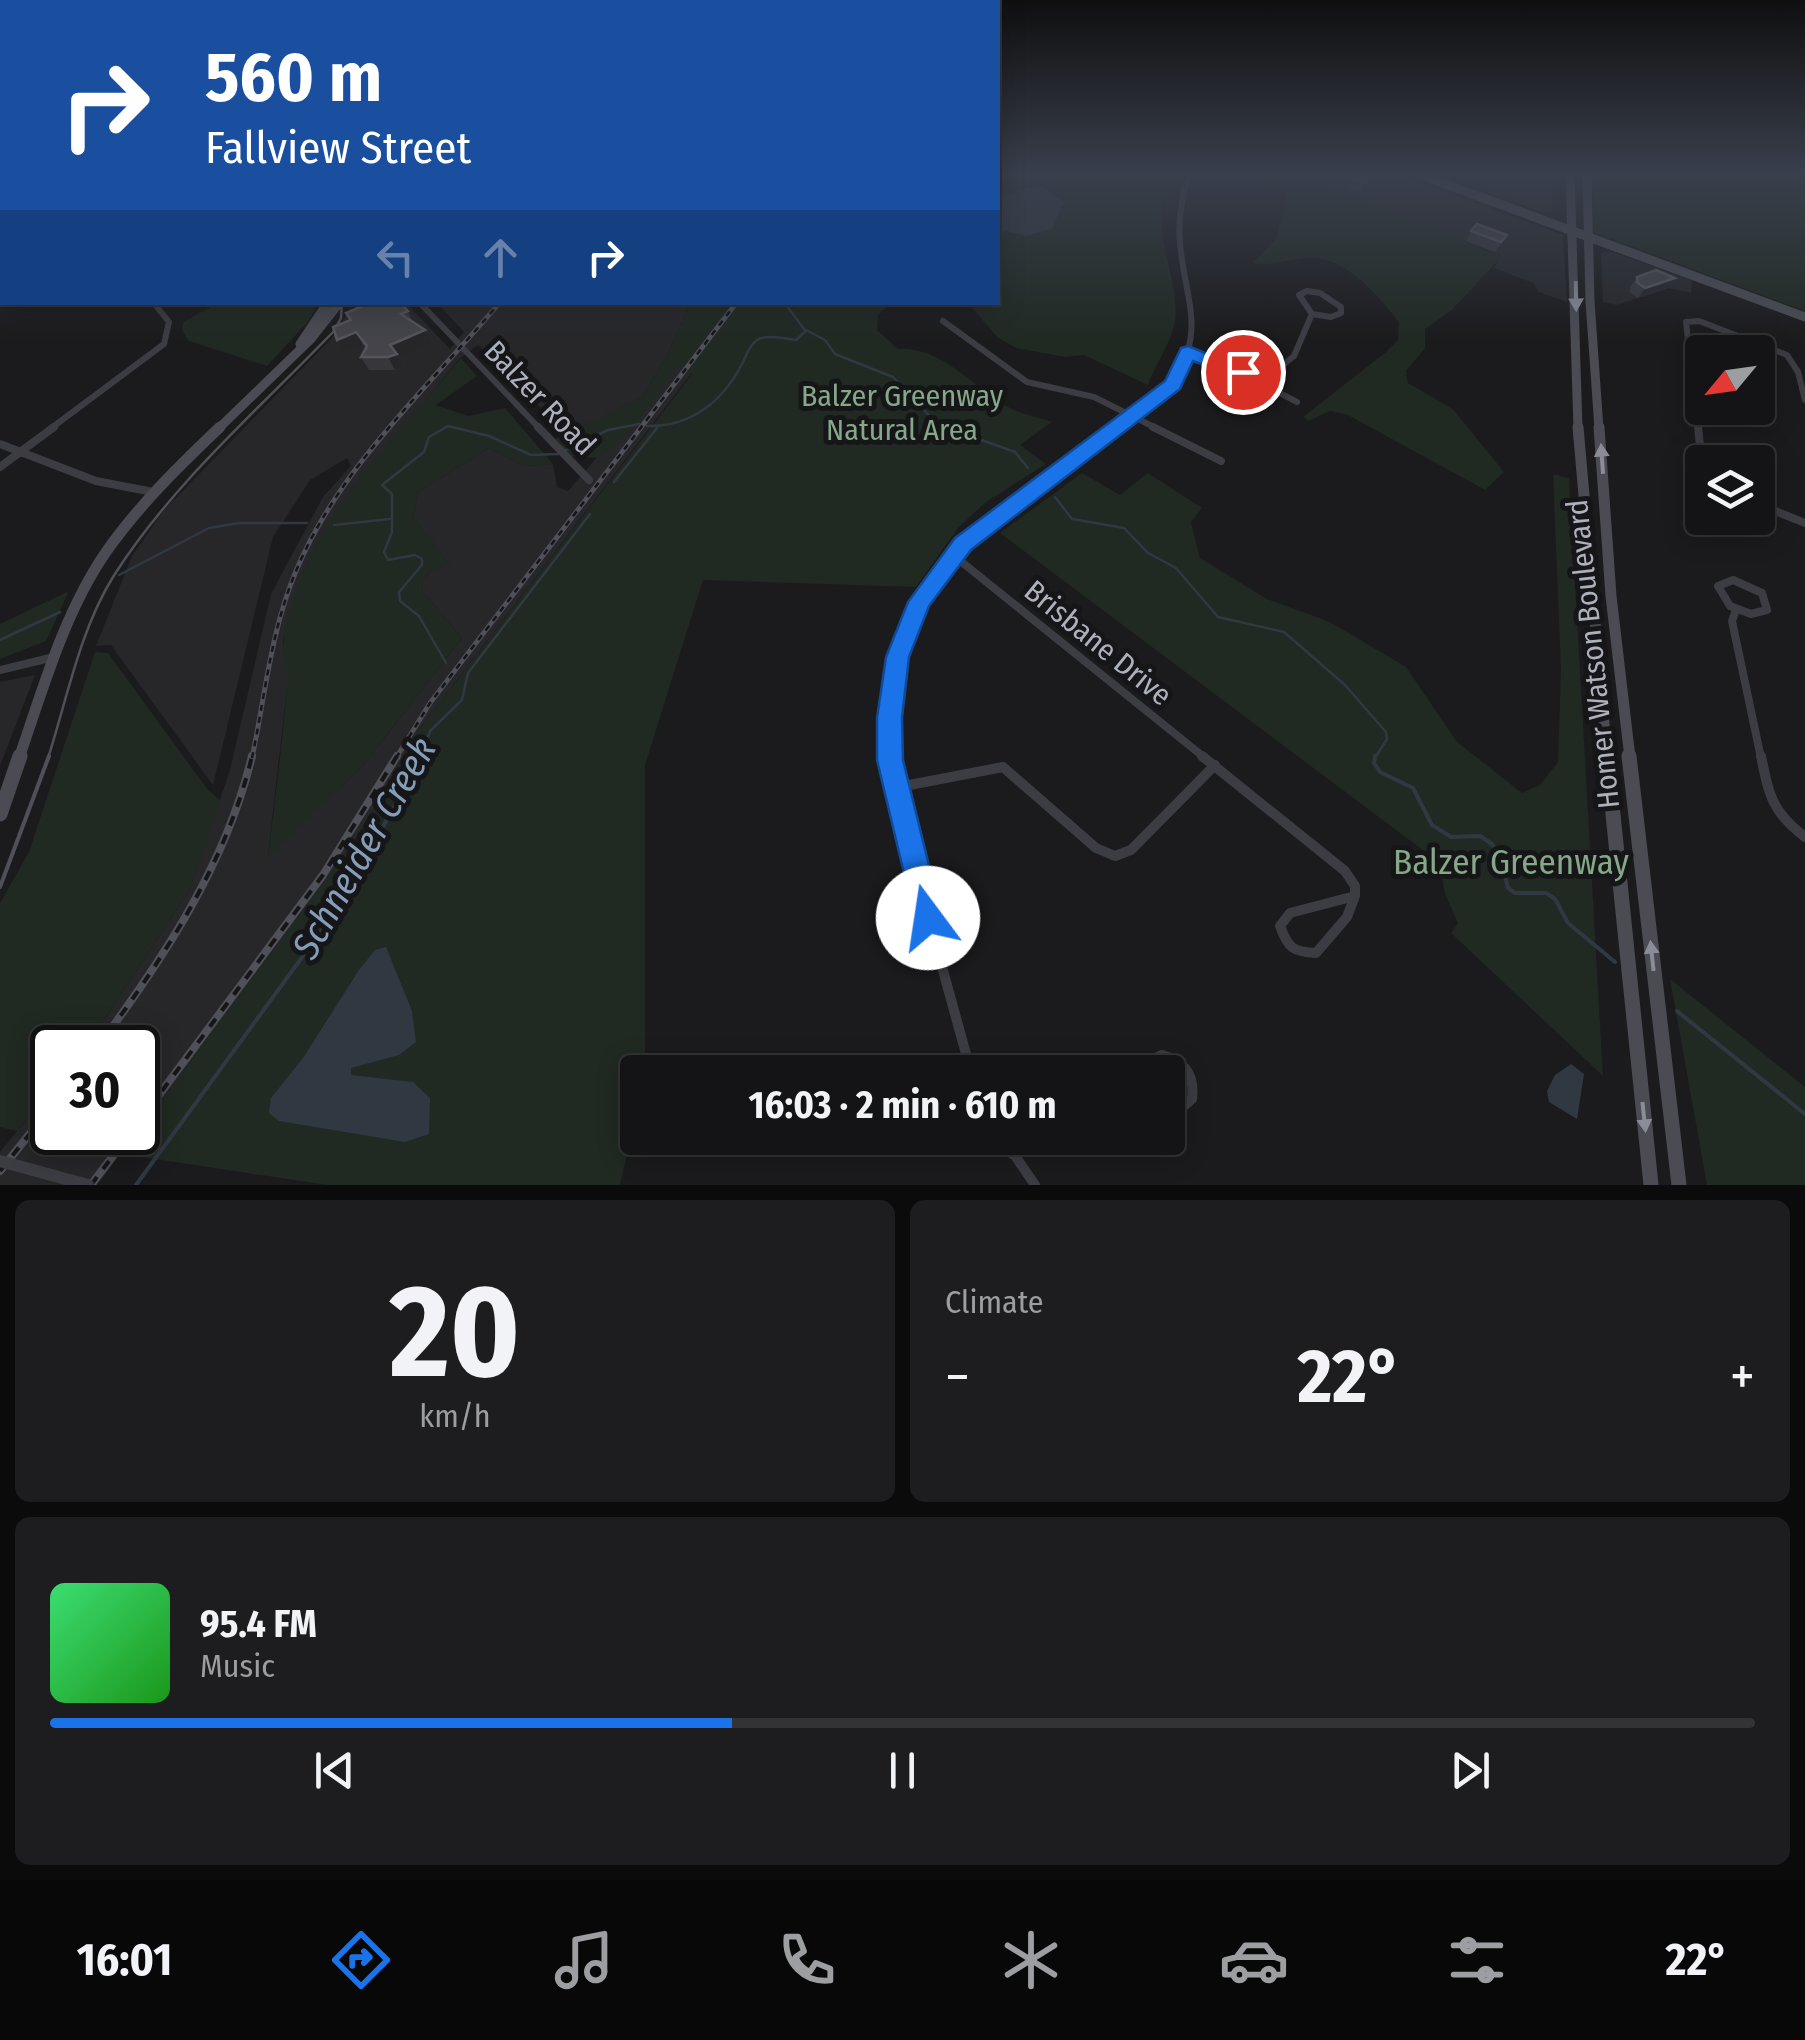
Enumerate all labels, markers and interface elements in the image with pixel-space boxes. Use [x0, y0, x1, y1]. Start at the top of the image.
text: 560 m [205, 36, 382, 120]
icon: right [40, 40, 170, 170]
text: Fallview Street [205, 121, 471, 175]
icon: left [368, 230, 423, 285]
icon: ahead [473, 230, 528, 285]
icon: right [578, 230, 633, 285]
one-way arrow [1568, 280, 1584, 312]
pin [1201, 330, 1286, 415]
street label: Balzer Road [477, 333, 603, 463]
north arrow [1685, 335, 1775, 425]
map controls [1685, 335, 1775, 535]
icon: arrive [1216, 345, 1271, 400]
park label: Balzer Greenway Natural Area [801, 378, 1004, 448]
one-way arrow [1594, 443, 1610, 475]
button: layers [1685, 445, 1775, 535]
street label: Homer Watson Boulevard [1559, 498, 1627, 810]
street label: Brisbane Drive [1017, 573, 1179, 713]
water label: Schneider Creek [282, 729, 446, 968]
park label: Balzer Greenway [1393, 841, 1629, 883]
position arrow [876, 866, 980, 970]
one-way arrow [1644, 940, 1660, 972]
speed limit sign: 30 [30, 1025, 160, 1155]
text: 16:03 · 2 min · 610 m [749, 1082, 1056, 1128]
one-way arrow [1636, 1101, 1652, 1133]
text: 20 [389, 1254, 521, 1410]
text: Climate [945, 1283, 1044, 1321]
text: 22° [1298, 1332, 1402, 1422]
text: − [945, 1344, 970, 1410]
text: + [1730, 1344, 1755, 1410]
text: km/h [419, 1397, 491, 1435]
text: 95.4 FM [200, 1601, 317, 1647]
text: Music [200, 1647, 275, 1685]
icon: previous [307, 1743, 362, 1798]
icon: pause [875, 1743, 930, 1798]
icon: next [1443, 1743, 1498, 1798]
icon: directions [326, 1925, 396, 1995]
icon: music [549, 1925, 619, 1995]
icon: phone [772, 1925, 842, 1995]
icon: climate [996, 1925, 1066, 1995]
icon: car [1219, 1925, 1289, 1995]
icon: filters [1442, 1925, 1512, 1995]
text: 16:01 [77, 1933, 172, 1987]
text: 22° [1666, 1933, 1728, 1987]

